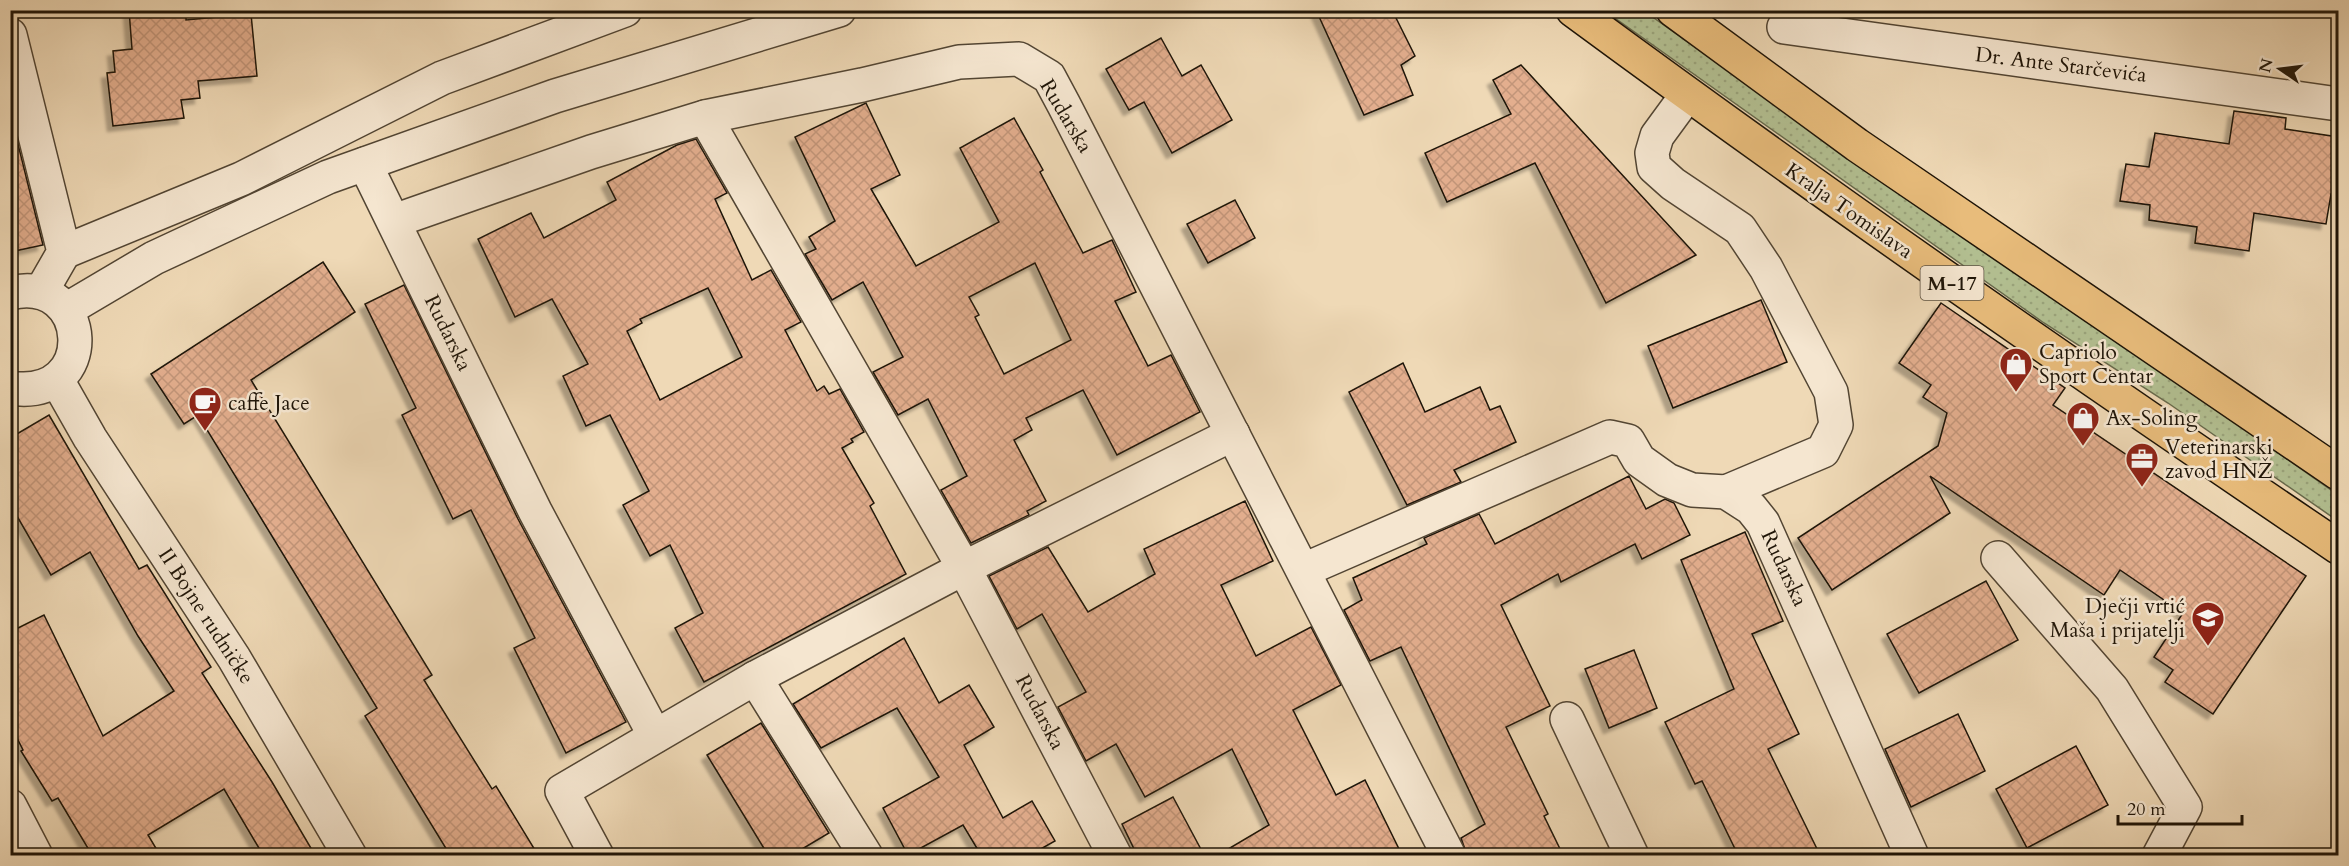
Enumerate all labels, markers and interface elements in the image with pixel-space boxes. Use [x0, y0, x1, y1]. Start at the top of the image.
north arrow [2250, 39, 2310, 99]
street label: Dr. Ante Starčevića [1974, 40, 2148, 90]
text: N [2254, 56, 2279, 75]
street label: Rudarska [1033, 74, 1099, 158]
street label: Kralja Tomislava [1779, 156, 1919, 266]
road number: M-17 [1920, 266, 1984, 300]
street label: Rudarska [417, 290, 479, 376]
place label: Capriolo Sport Centar [2039, 338, 2153, 391]
shop icon: Capriolo Sport Centar [1998, 346, 2034, 393]
cafe icon: caffe Jace [187, 385, 223, 432]
place label: caffe Jace [228, 389, 310, 418]
shop icon: Ax-Soling [2065, 400, 2101, 447]
place label: Ax-Soling [2106, 404, 2198, 433]
place label: Veterinarski zavod HNŽ [2165, 433, 2273, 486]
office icon: Veterinarski zavod HNŽ [2124, 441, 2160, 488]
street label: Rudarska [1754, 525, 1814, 611]
street label: II Bojne rudničke [151, 542, 261, 690]
place label: Dječji vrtić Maša i prijatelji [2050, 592, 2185, 645]
school or university icon: Dječji vrtić Maša i prijatelji [2190, 600, 2226, 647]
street label: Rudarska [1008, 669, 1072, 755]
scale bar [2118, 788, 2242, 826]
text: 20 m [2127, 797, 2166, 822]

